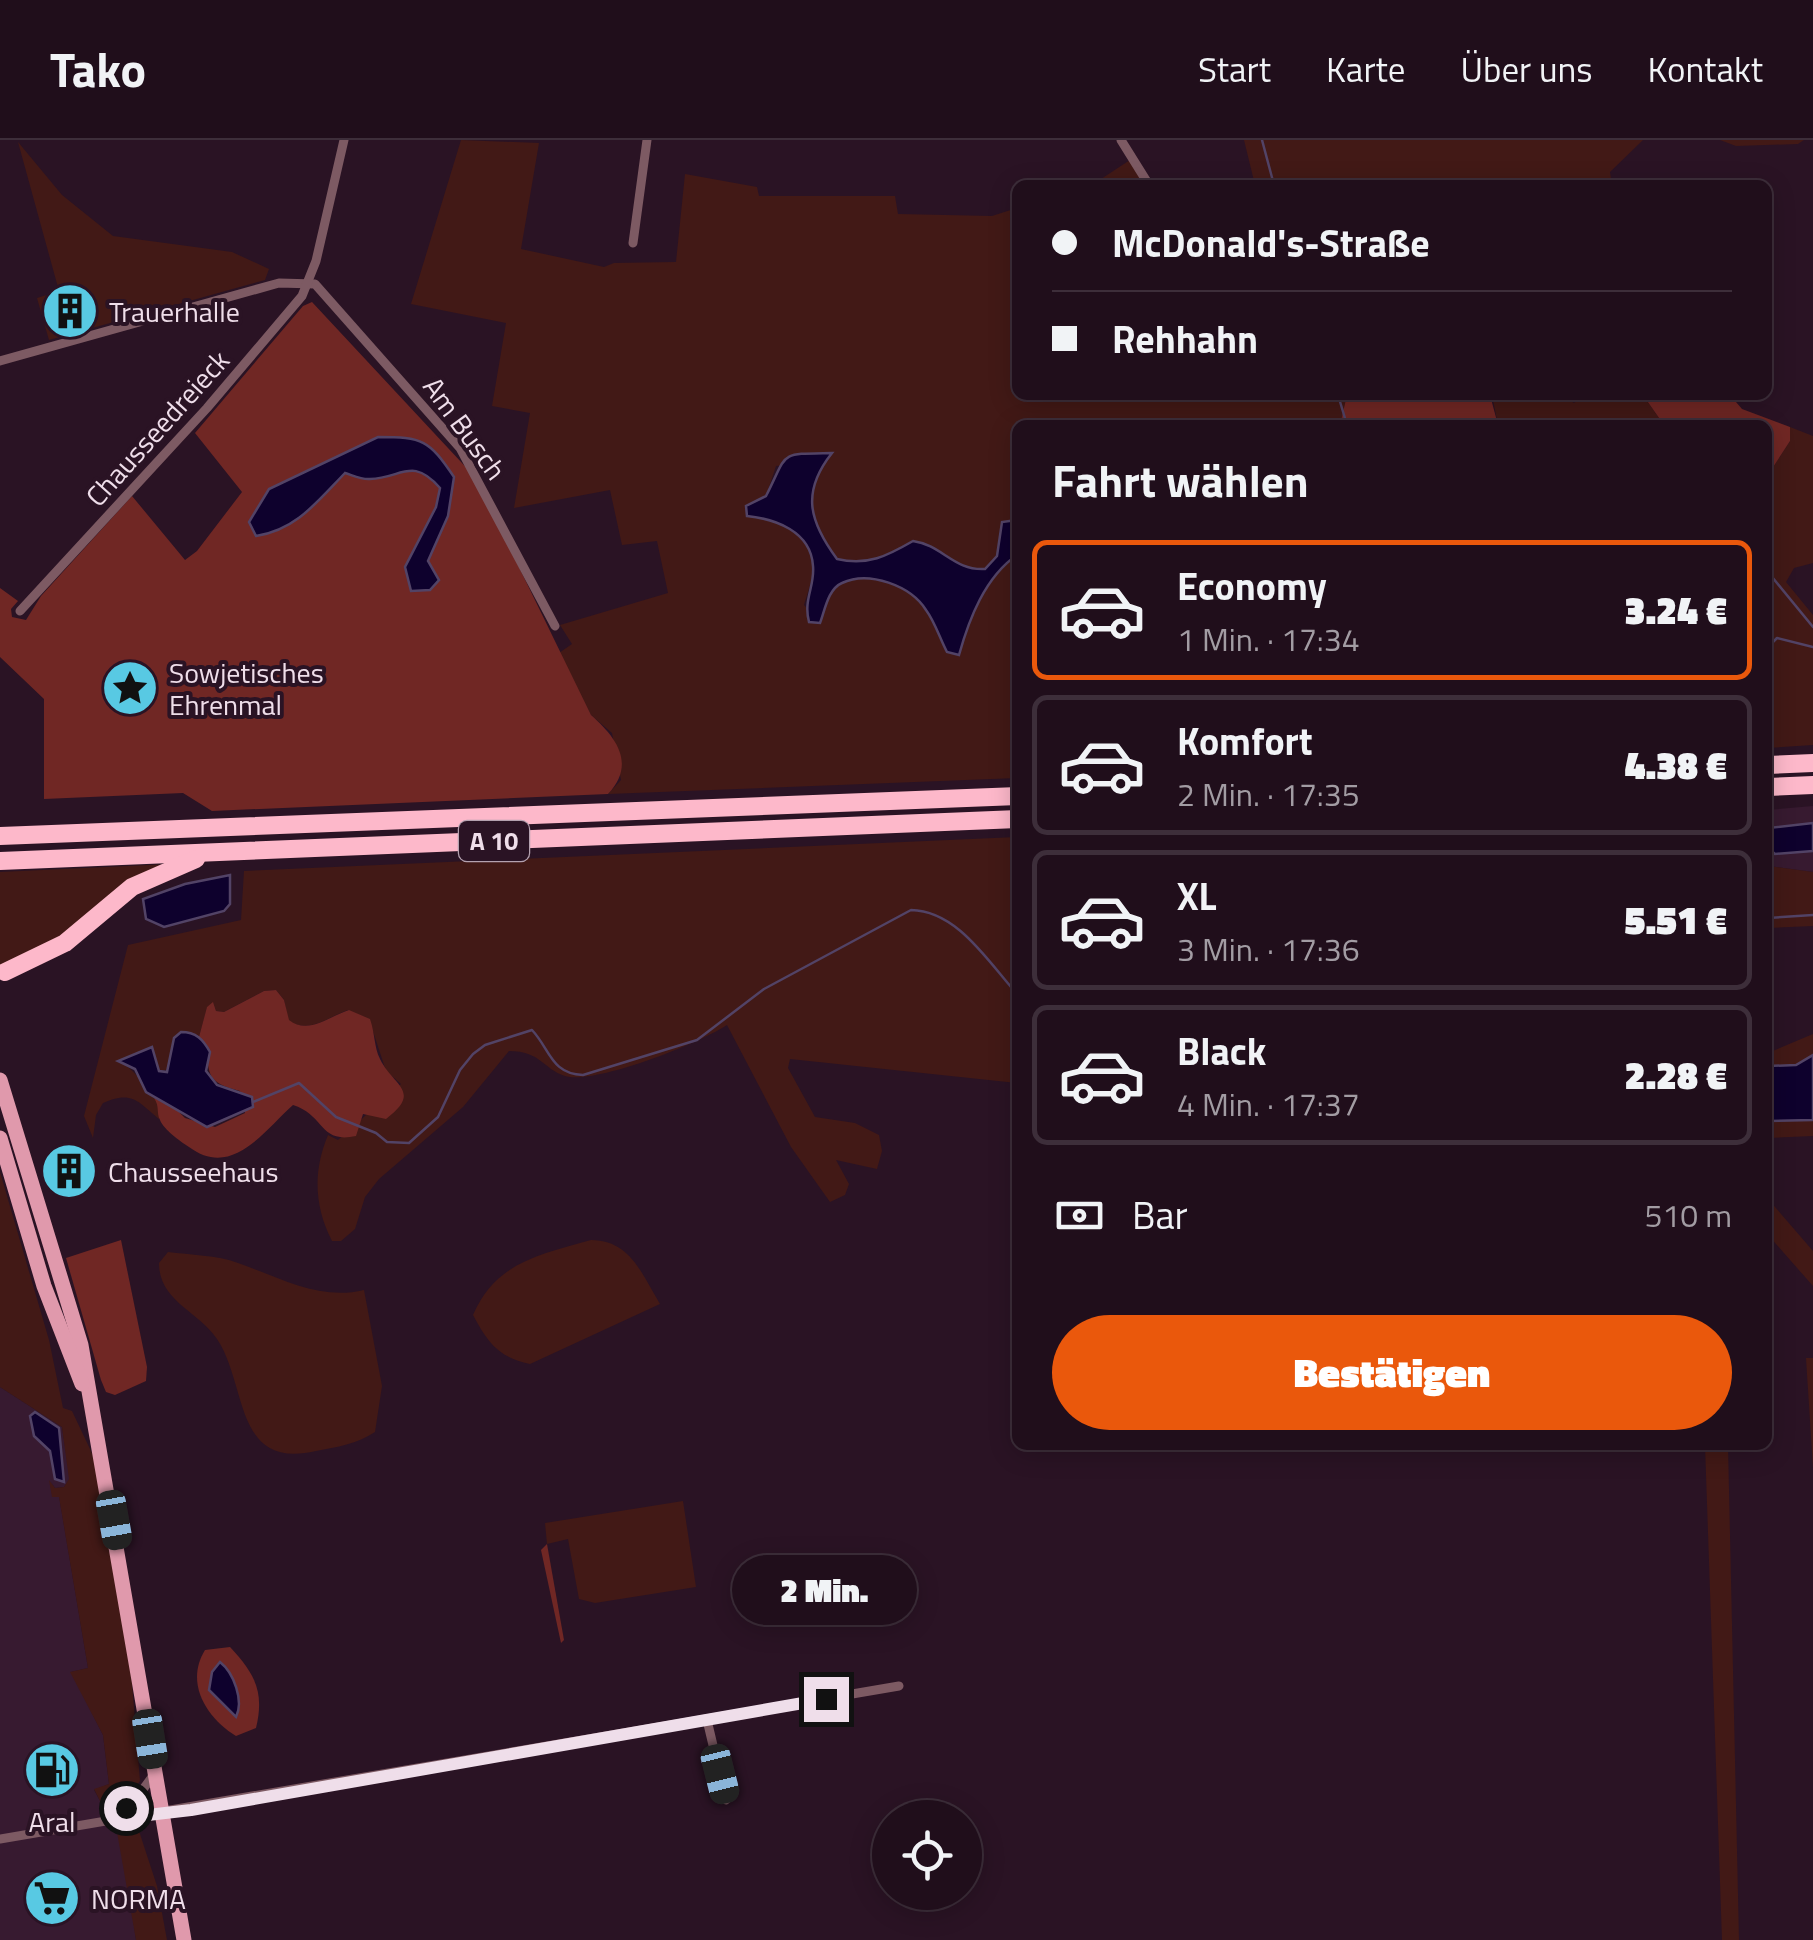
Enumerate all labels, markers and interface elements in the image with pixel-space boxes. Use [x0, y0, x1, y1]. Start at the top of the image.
text: Tako [50, 33, 146, 106]
text: Start [1198, 42, 1271, 96]
text: Karte [1326, 42, 1405, 96]
text: Über uns [1460, 42, 1593, 96]
text: Kontakt [1648, 42, 1763, 96]
text: McDonald's-Straße [1112, 214, 1430, 272]
building icon: Trauerhalle [40, 281, 100, 341]
place label: Trauerhalle [109, 290, 240, 333]
text: Rehhahn [1112, 310, 1258, 368]
street label: Chausseedreieck [75, 340, 239, 516]
street label: Am Busch [413, 367, 517, 489]
text: Fahrt wählen [1052, 446, 1309, 514]
text: Economy [1177, 557, 1327, 615]
icon: car [1057, 565, 1147, 655]
text: 3.24 € [1625, 581, 1727, 639]
text: 1 Min. · 17:34 [1177, 615, 1360, 663]
place label: Sowjetisches Ehrenmal [169, 651, 324, 726]
place icon: Sowjetisches Ehrenmal [100, 658, 160, 718]
text: Komfort [1177, 712, 1313, 770]
icon: car [1057, 720, 1147, 810]
text: 4.38 € [1625, 736, 1727, 794]
text: 2 Min. · 17:35 [1177, 770, 1360, 818]
road number: A 10 [459, 821, 529, 861]
text: XL [1177, 867, 1217, 925]
icon: car [1057, 875, 1147, 965]
text: 5.51 € [1625, 891, 1727, 949]
text: 3 Min. · 17:36 [1177, 925, 1360, 973]
text: Black [1177, 1022, 1266, 1080]
icon: car [1057, 1030, 1147, 1120]
text: 2.28 € [1625, 1046, 1727, 1104]
text: 4 Min. · 17:37 [1177, 1080, 1360, 1128]
building icon: Chausseehaus [39, 1141, 99, 1201]
place label: Chausseehaus [108, 1150, 278, 1193]
text: Bar [1132, 1186, 1188, 1244]
icon: cash [1052, 1188, 1107, 1243]
text: 510 m [1644, 1191, 1732, 1239]
button: Bestätigen [1052, 1315, 1732, 1430]
car [94, 1488, 134, 1552]
callout: 2 Min. [734, 1554, 918, 1624]
text: 2 Min. [780, 1566, 869, 1614]
route end [804, 1677, 849, 1722]
car [130, 1707, 170, 1771]
fuel station icon: Aral [22, 1740, 82, 1800]
car [698, 1741, 742, 1807]
route start [104, 1786, 149, 1831]
place label: Aral [29, 1800, 75, 1843]
map controls [872, 1800, 982, 1910]
button: locate [872, 1800, 982, 1910]
supermarket icon: NORMA [22, 1868, 82, 1928]
place label: NORMA [91, 1877, 186, 1920]

